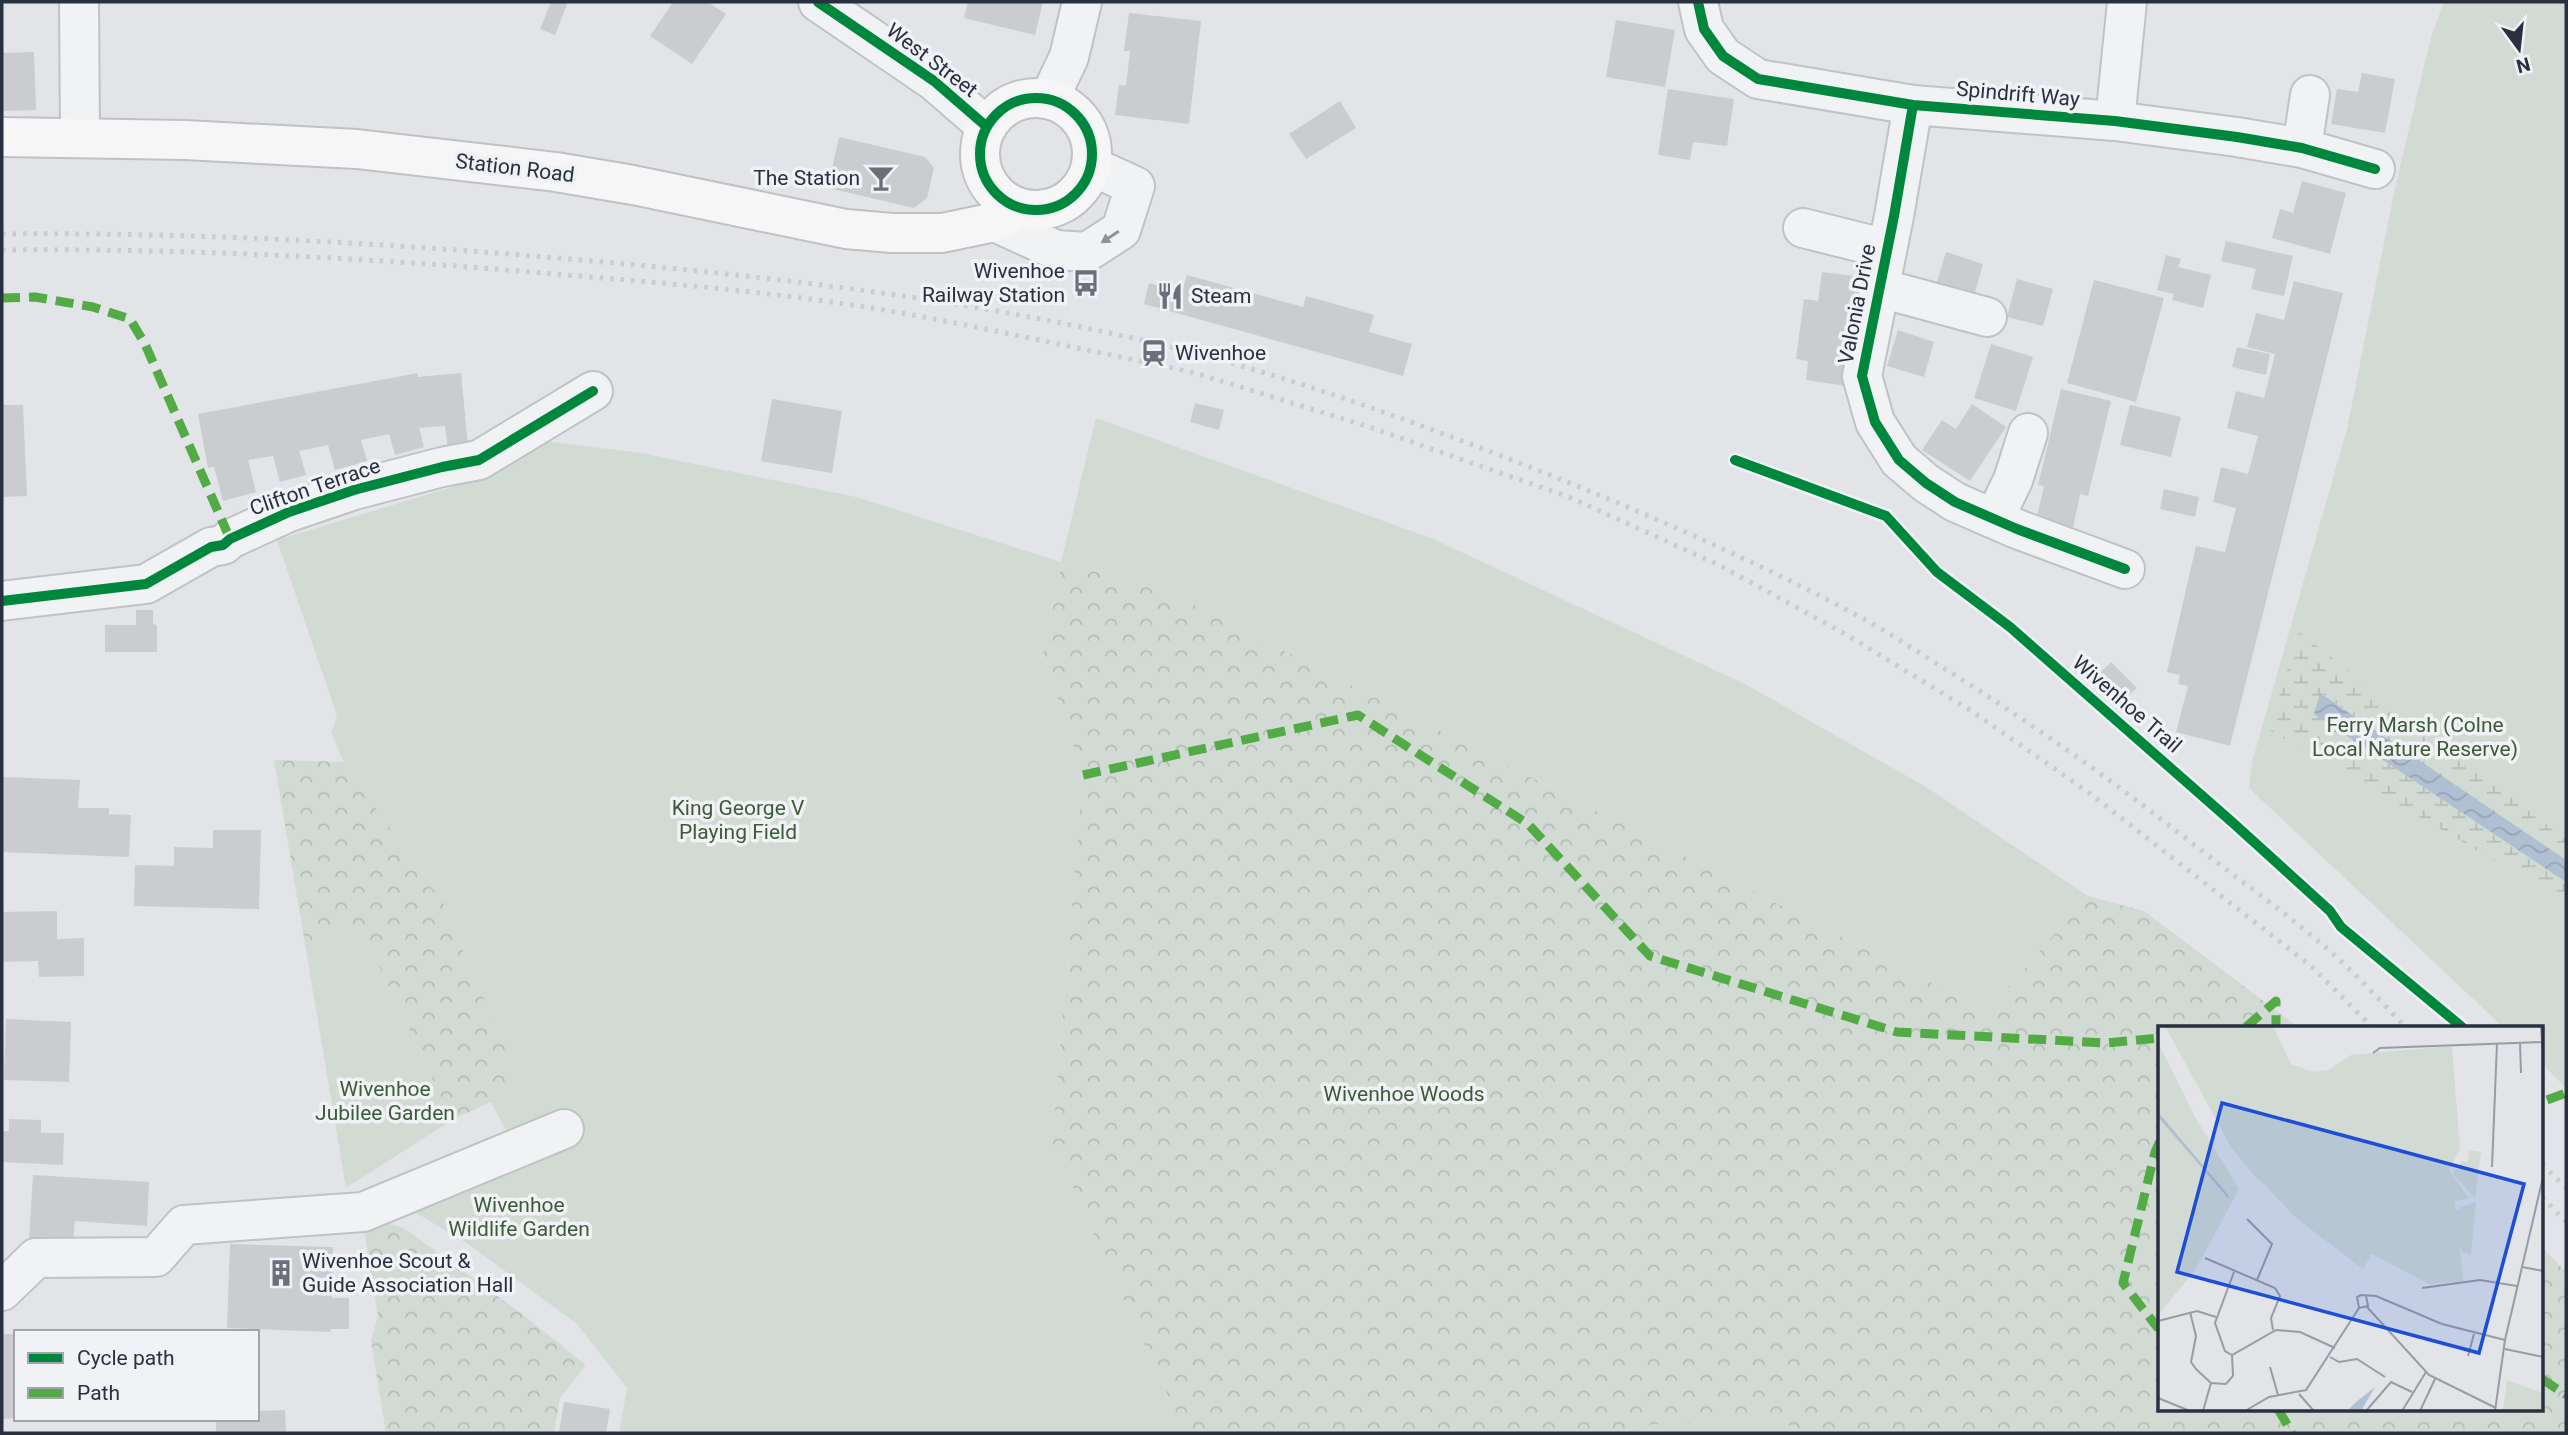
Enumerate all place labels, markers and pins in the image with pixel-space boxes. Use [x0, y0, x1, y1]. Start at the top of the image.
bar icon: The Station [866, 163, 896, 193]
place label: The Station [753, 166, 860, 190]
place label: Wivenhoe Railway Station [922, 259, 1065, 307]
bus stop icon: Wivenhoe Railway Station [1071, 268, 1101, 298]
restaurant icon: Steam [1155, 281, 1185, 311]
place label: Steam [1191, 284, 1251, 308]
station icon: Wivenhoe [1139, 338, 1169, 368]
place label: Wivenhoe [1175, 341, 1266, 365]
place label: Wivenhoe Scout & Guide Association Hall [302, 1249, 513, 1297]
building icon: Wivenhoe Scout & Guide Association Hall [266, 1258, 296, 1288]

